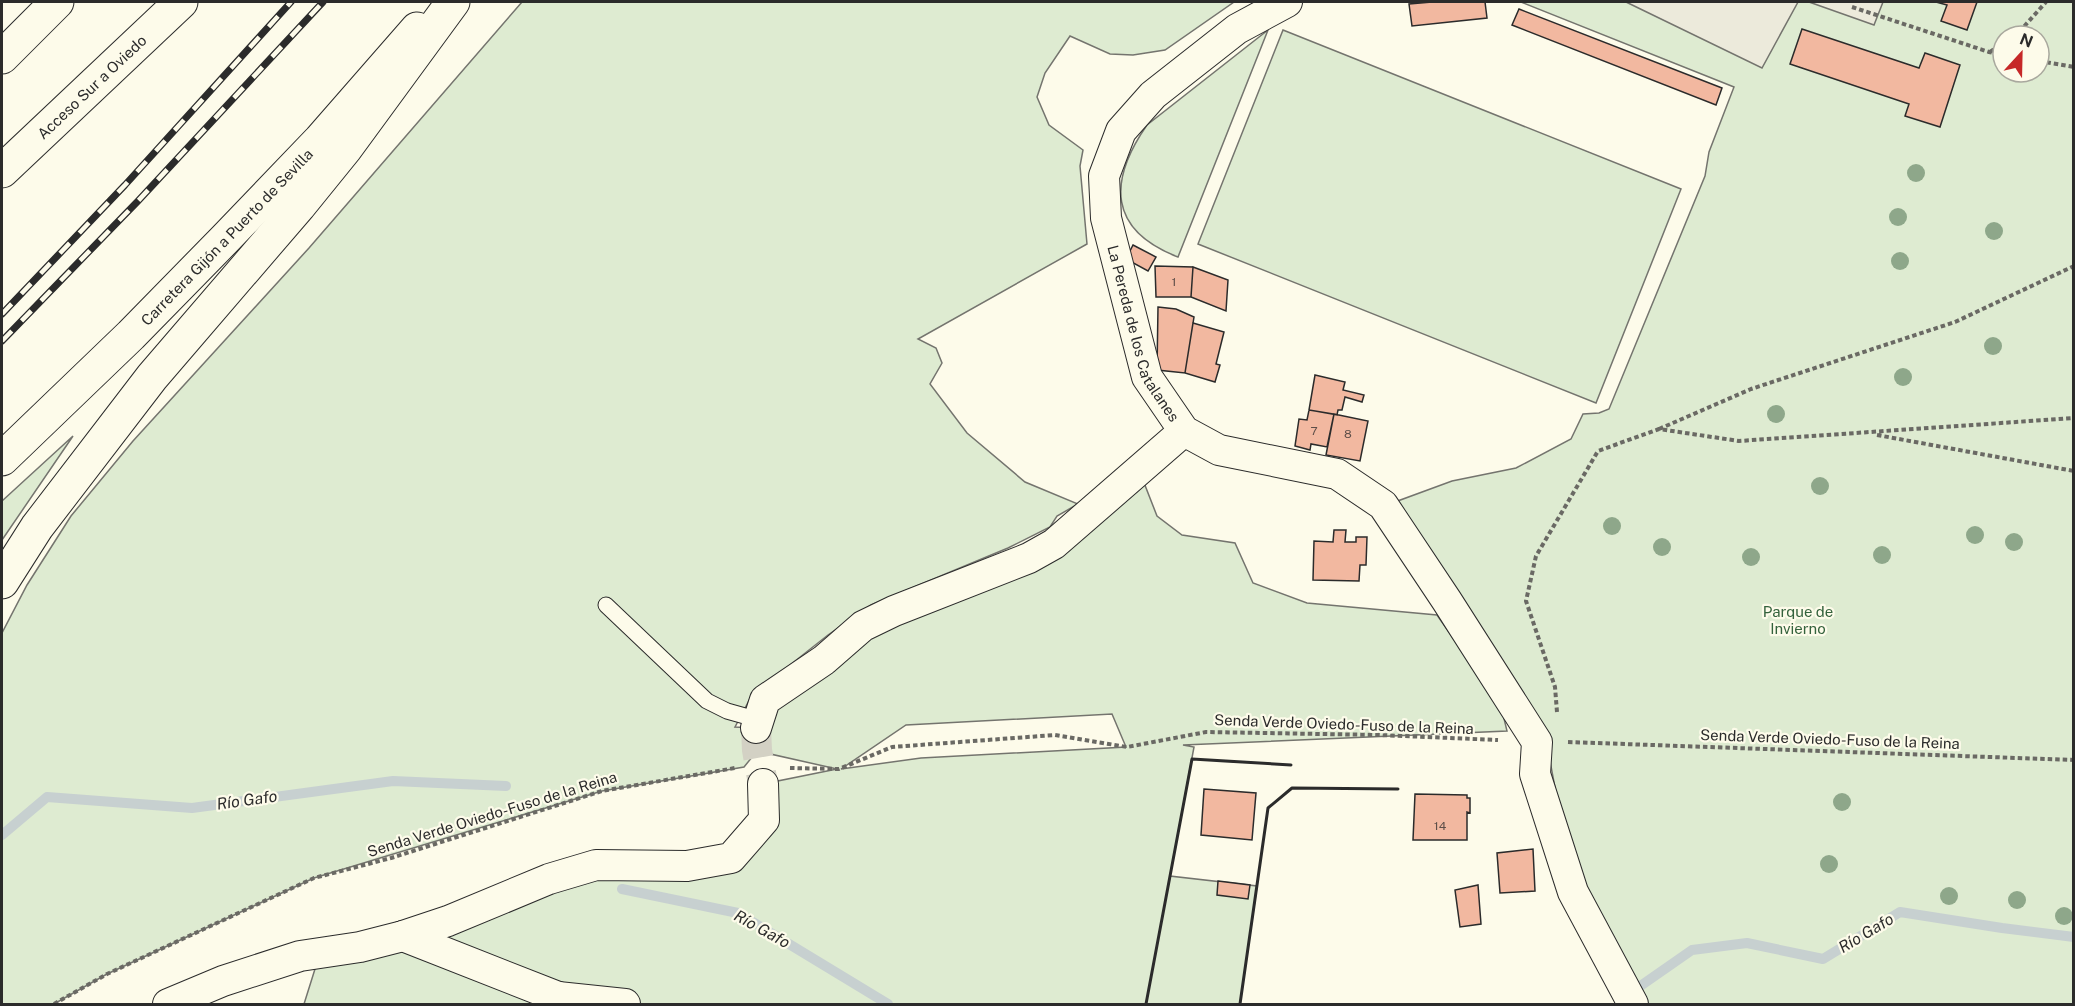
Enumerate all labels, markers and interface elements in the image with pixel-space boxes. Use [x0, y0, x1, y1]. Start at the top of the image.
north arrow [1991, 24, 2051, 84]
text: N [2017, 29, 2036, 52]
street label: Acceso Sur a Oviedo [33, 31, 149, 142]
street label: Carretera Gijón a Puerto de Sevilla [137, 145, 316, 328]
street label: La Pereda de los Catalanes [1105, 243, 1183, 425]
house number: 1 [1172, 275, 1176, 289]
house number: 7 [1310, 424, 1318, 438]
house number: 8 [1344, 427, 1352, 441]
park label: Parque de Invierno [1763, 603, 1833, 637]
street label: Senda Verde Oviedo-Fuso de la Reina [1214, 711, 1474, 737]
street label: Senda Verde Oviedo-Fuso de la Reina [1700, 726, 1960, 752]
street label: Senda Verde Oviedo-Fuso de la Reina [365, 768, 619, 860]
water label: Río Gafo [215, 786, 279, 814]
house number: 14 [1434, 819, 1447, 833]
water label: Río Gafo [731, 906, 794, 952]
water label: Río Gafo [1835, 909, 1897, 957]

